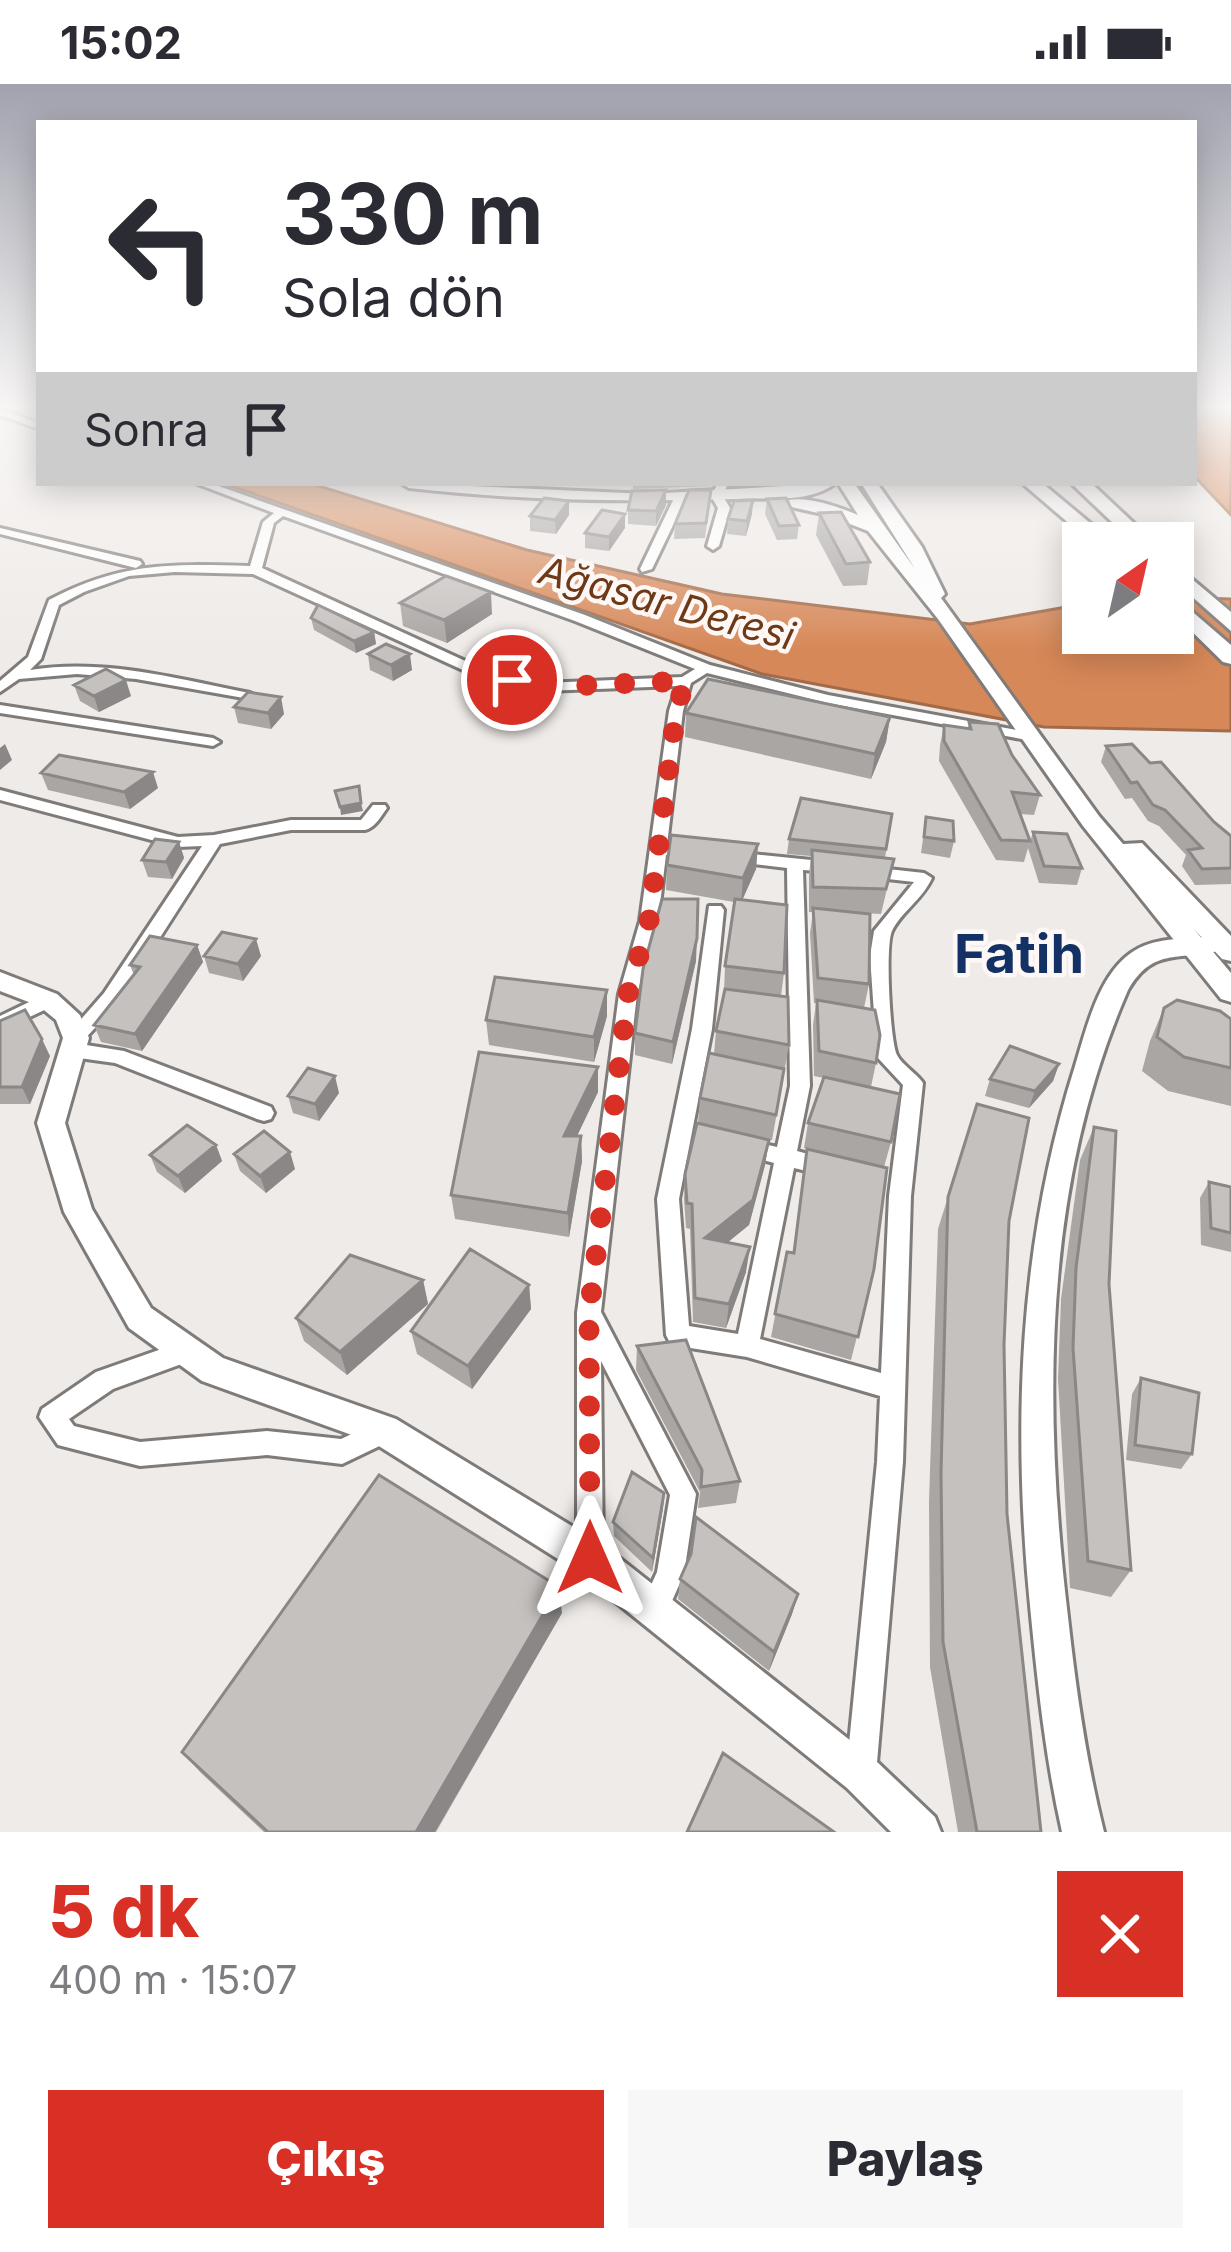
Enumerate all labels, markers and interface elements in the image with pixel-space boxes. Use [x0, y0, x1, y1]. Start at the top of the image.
text: 15:02 [60, 15, 182, 70]
text: 330 m [282, 163, 544, 264]
icon: left [84, 168, 240, 324]
text: Sola dön [282, 265, 505, 330]
icon: arrive [233, 396, 299, 462]
text: Sonra [84, 402, 209, 457]
north arrow [1062, 522, 1194, 654]
map controls [1062, 522, 1194, 654]
water label: Ağasar Deresi [534, 546, 801, 660]
pin [461, 629, 563, 731]
icon: arrive [479, 647, 545, 713]
district label: Fatih [954, 921, 1084, 986]
position arrow [527, 1495, 653, 1621]
text: 5 dk [48, 1867, 199, 1954]
button: close [1057, 1871, 1183, 1997]
text: 400 m · 15:07 [48, 1956, 297, 2003]
button: Çıkış [48, 2090, 604, 2228]
button: Paylaş [628, 2090, 1183, 2228]

